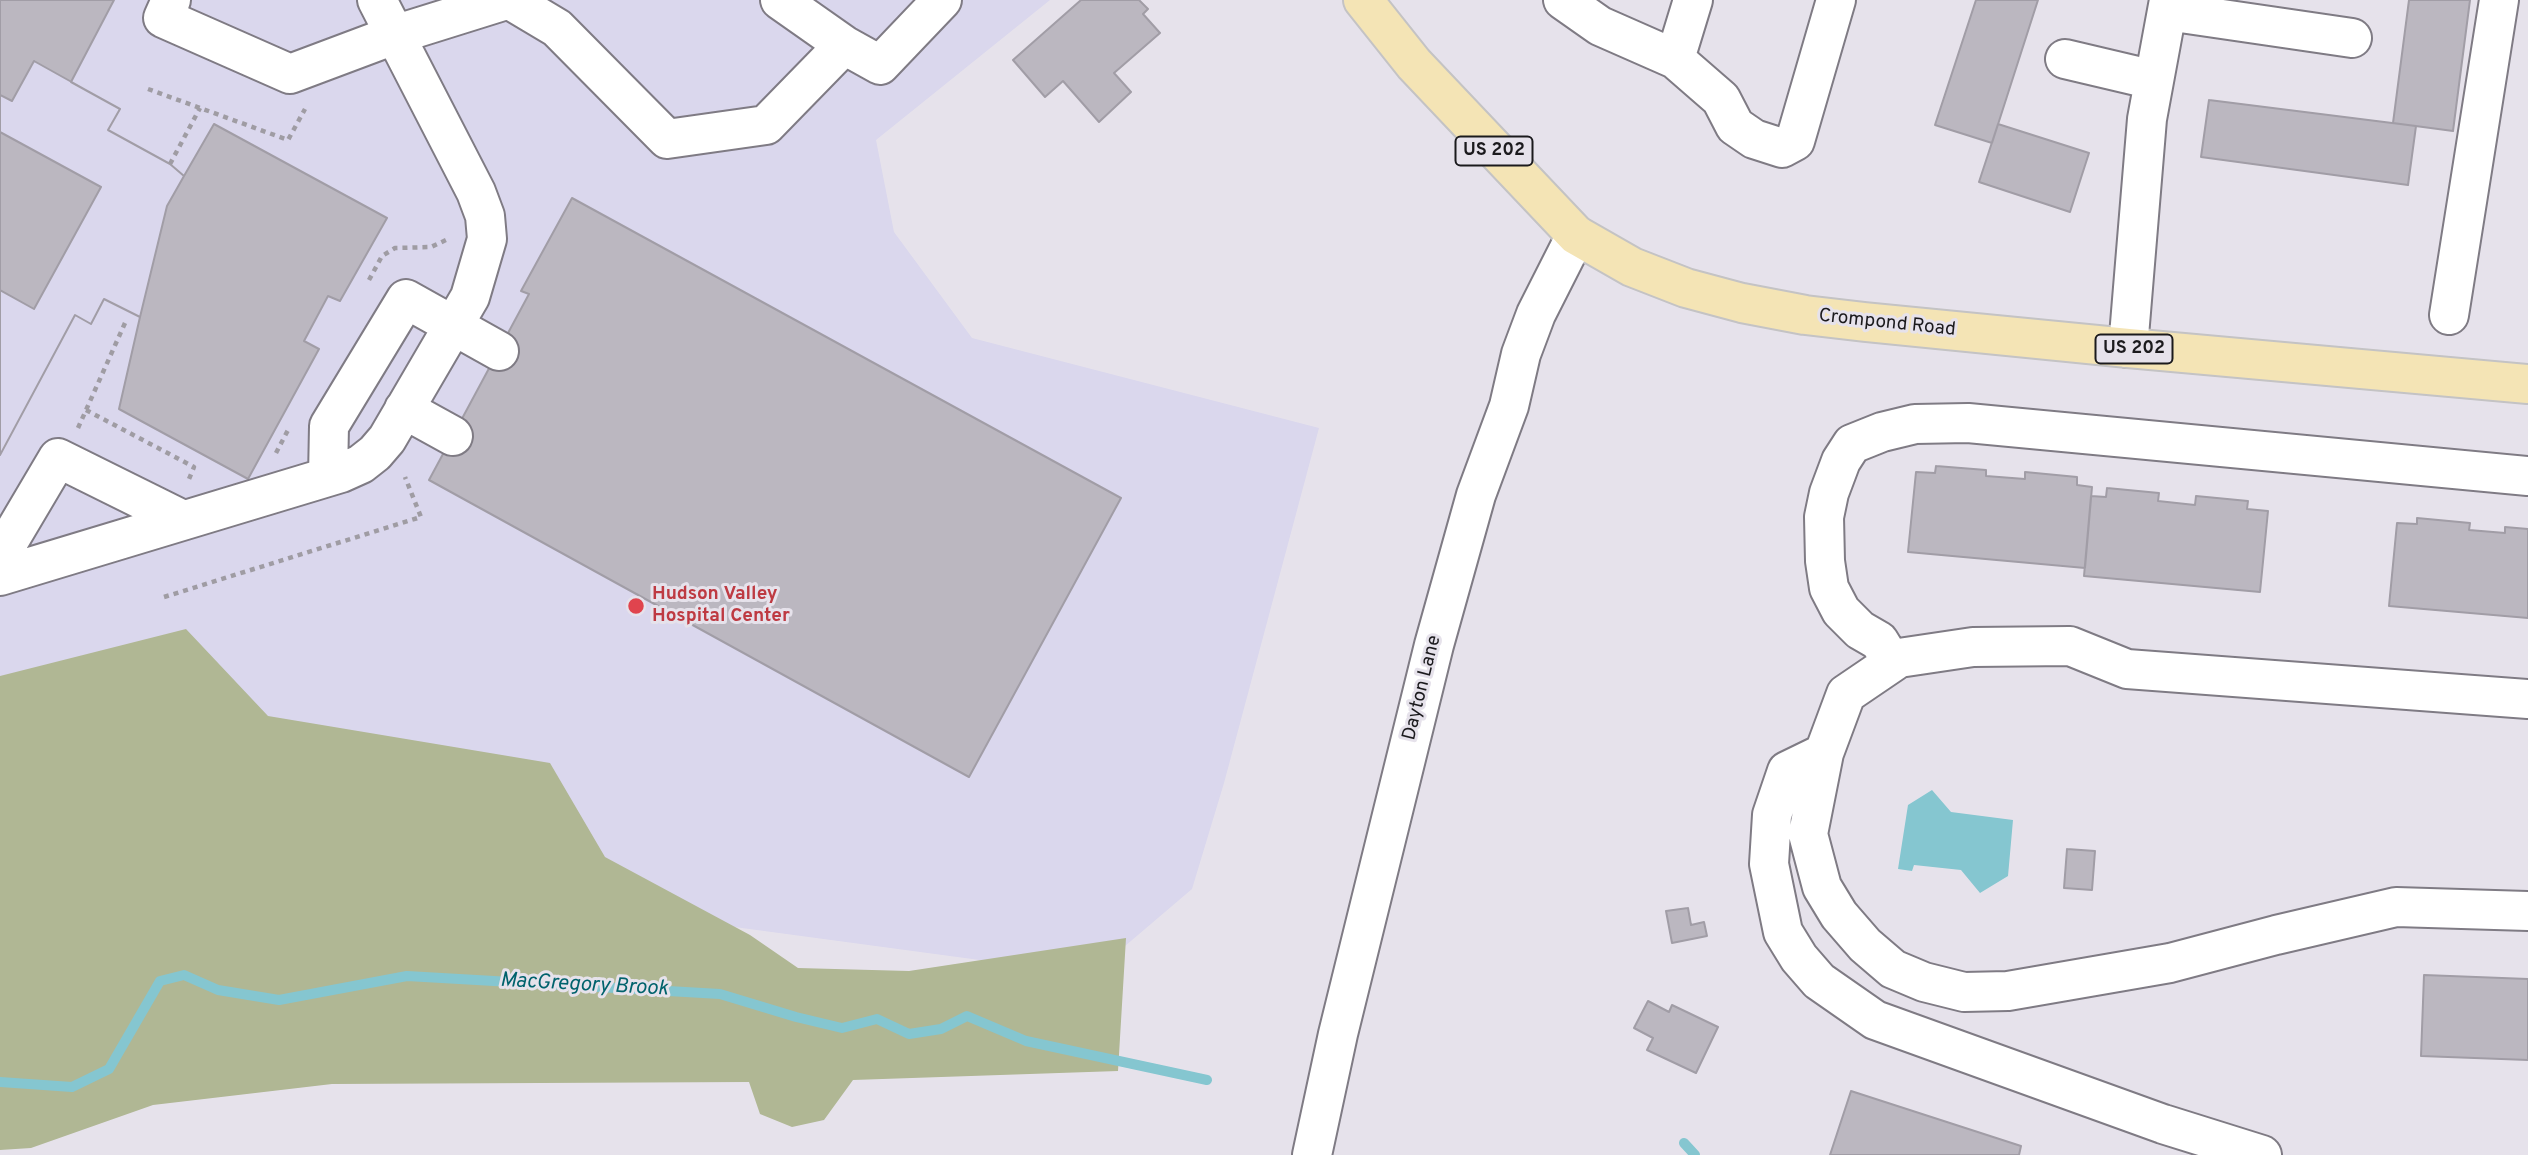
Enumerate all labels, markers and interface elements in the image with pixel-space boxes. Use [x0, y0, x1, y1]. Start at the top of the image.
road number: US 202 [1456, 136, 1532, 166]
street label: Crompond Road [1817, 305, 1957, 343]
road number: US 202 [2096, 334, 2172, 363]
place label: Hudson Valley Hospital Center [652, 584, 790, 628]
marker: Hudson Valley Hospital Center [626, 596, 646, 616]
street label: Dayton Lane [1399, 633, 1447, 743]
water label: MacGregory Brook [499, 969, 669, 1003]

